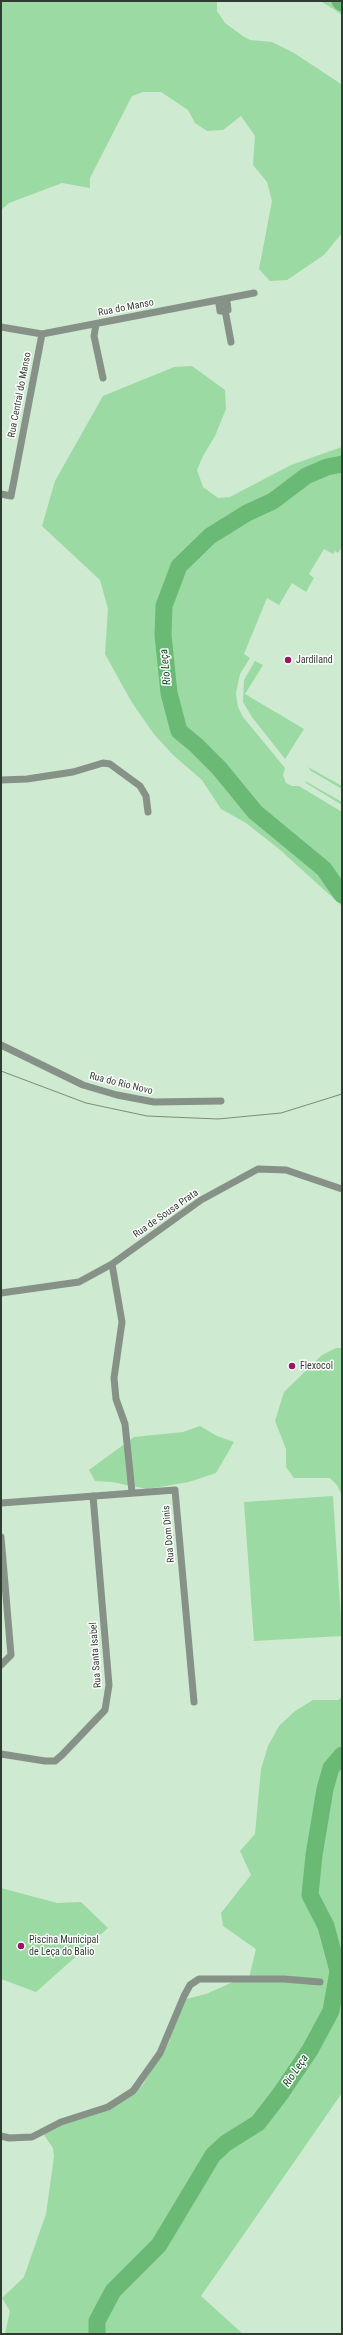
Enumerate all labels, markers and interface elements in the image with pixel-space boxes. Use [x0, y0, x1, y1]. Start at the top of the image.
street label: Rua do Manso [97, 297, 155, 319]
street label: Rua Central do Manso [6, 351, 34, 439]
water label: Rio Leça [158, 648, 174, 686]
place label: Jardiland [296, 654, 333, 666]
marker: Jardiland [283, 655, 293, 665]
street label: Rua do Rio Novo [88, 1070, 154, 1098]
street label: Rua de Sousa Prata [131, 1187, 201, 1241]
place label: Flexocol [300, 1360, 333, 1372]
marker: Flexocol [287, 1361, 297, 1371]
street label: Rua Dom Dinis [161, 1505, 177, 1563]
street label: Rua Santa Isabel [88, 1622, 104, 1688]
place label: Piscina Municipal de Leça do Balio [29, 1934, 99, 1958]
marker: Piscina Municipal de Leça do Balio [16, 1941, 26, 1951]
water label: Rio Leça [280, 2052, 312, 2090]

